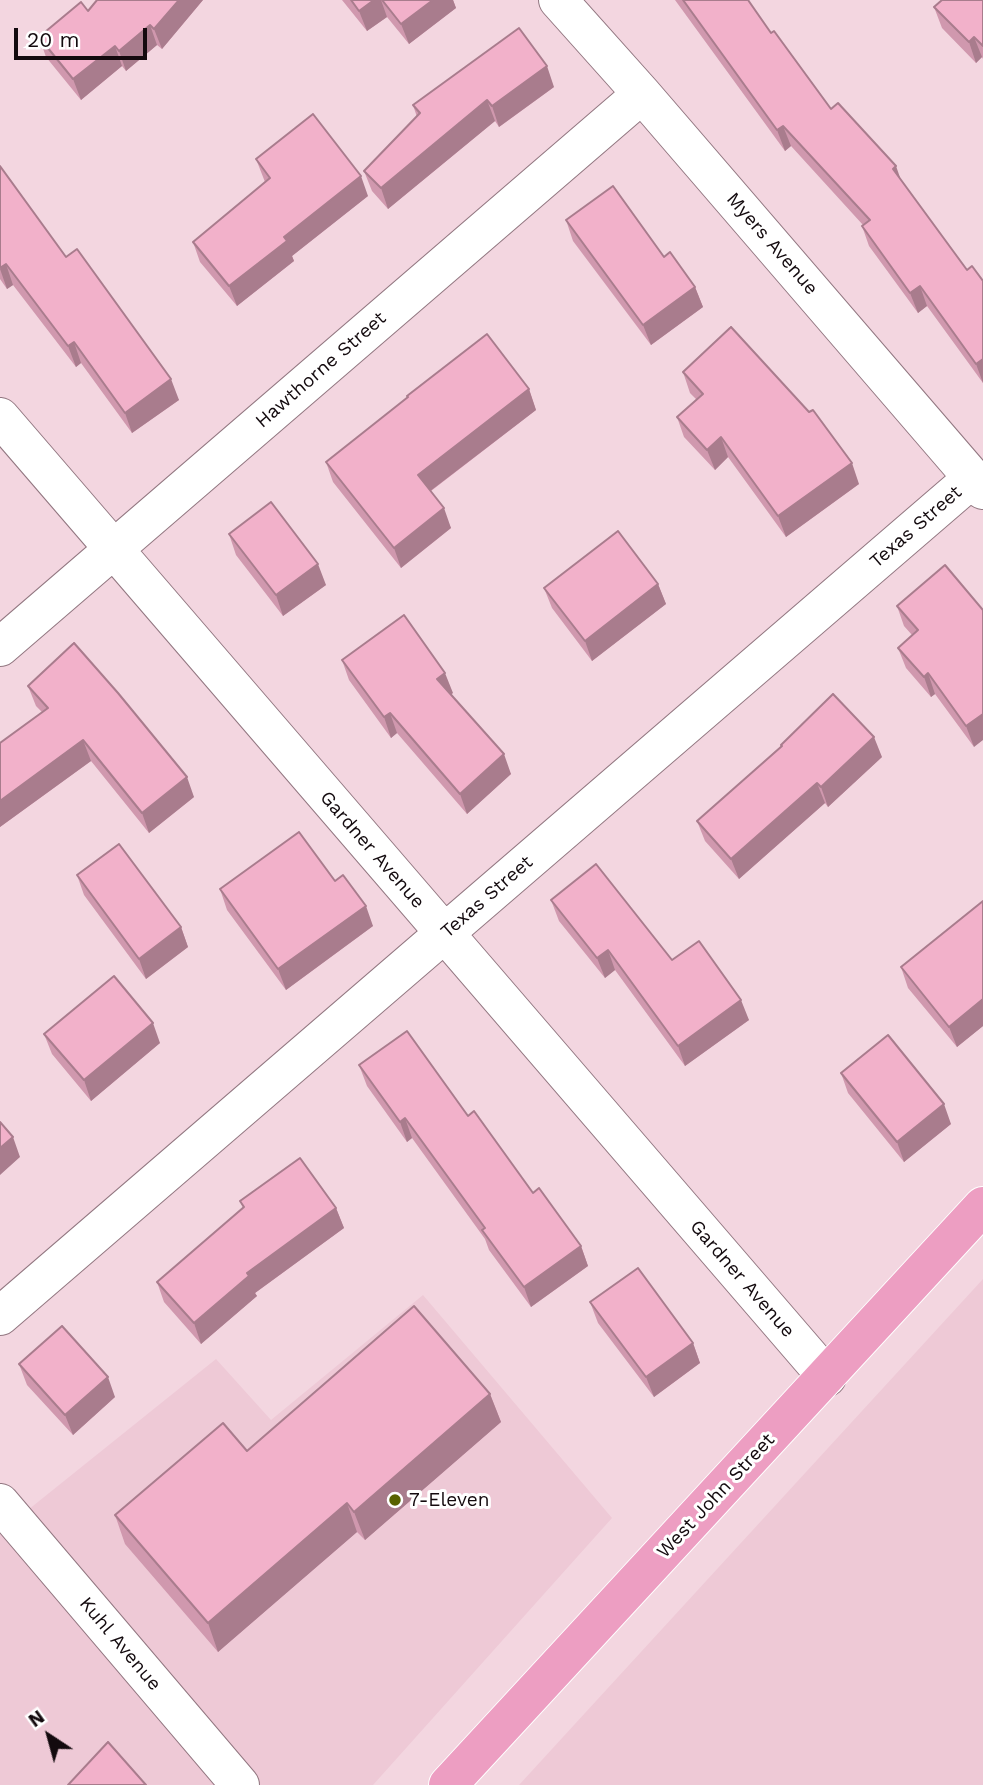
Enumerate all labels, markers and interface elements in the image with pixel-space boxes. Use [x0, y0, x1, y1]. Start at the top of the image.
scale bar [18, 14, 150, 58]
text: 20 m [27, 27, 79, 52]
street label: Myers Avenue [721, 188, 823, 300]
street label: Hawthorne Street [251, 307, 391, 433]
street label: Texas Street [865, 481, 967, 573]
street label: Gardner Avenue [315, 787, 429, 913]
street label: Texas Street [436, 851, 538, 943]
street label: Gardner Avenue [685, 1216, 799, 1342]
street label: West John Street [652, 1429, 780, 1563]
place label: 7-Eleven [409, 1489, 490, 1511]
marker: 7-Eleven [387, 1492, 403, 1508]
street label: Kuhl Avenue [74, 1593, 166, 1695]
north arrow [14, 1701, 84, 1771]
text: N [24, 1705, 49, 1732]

